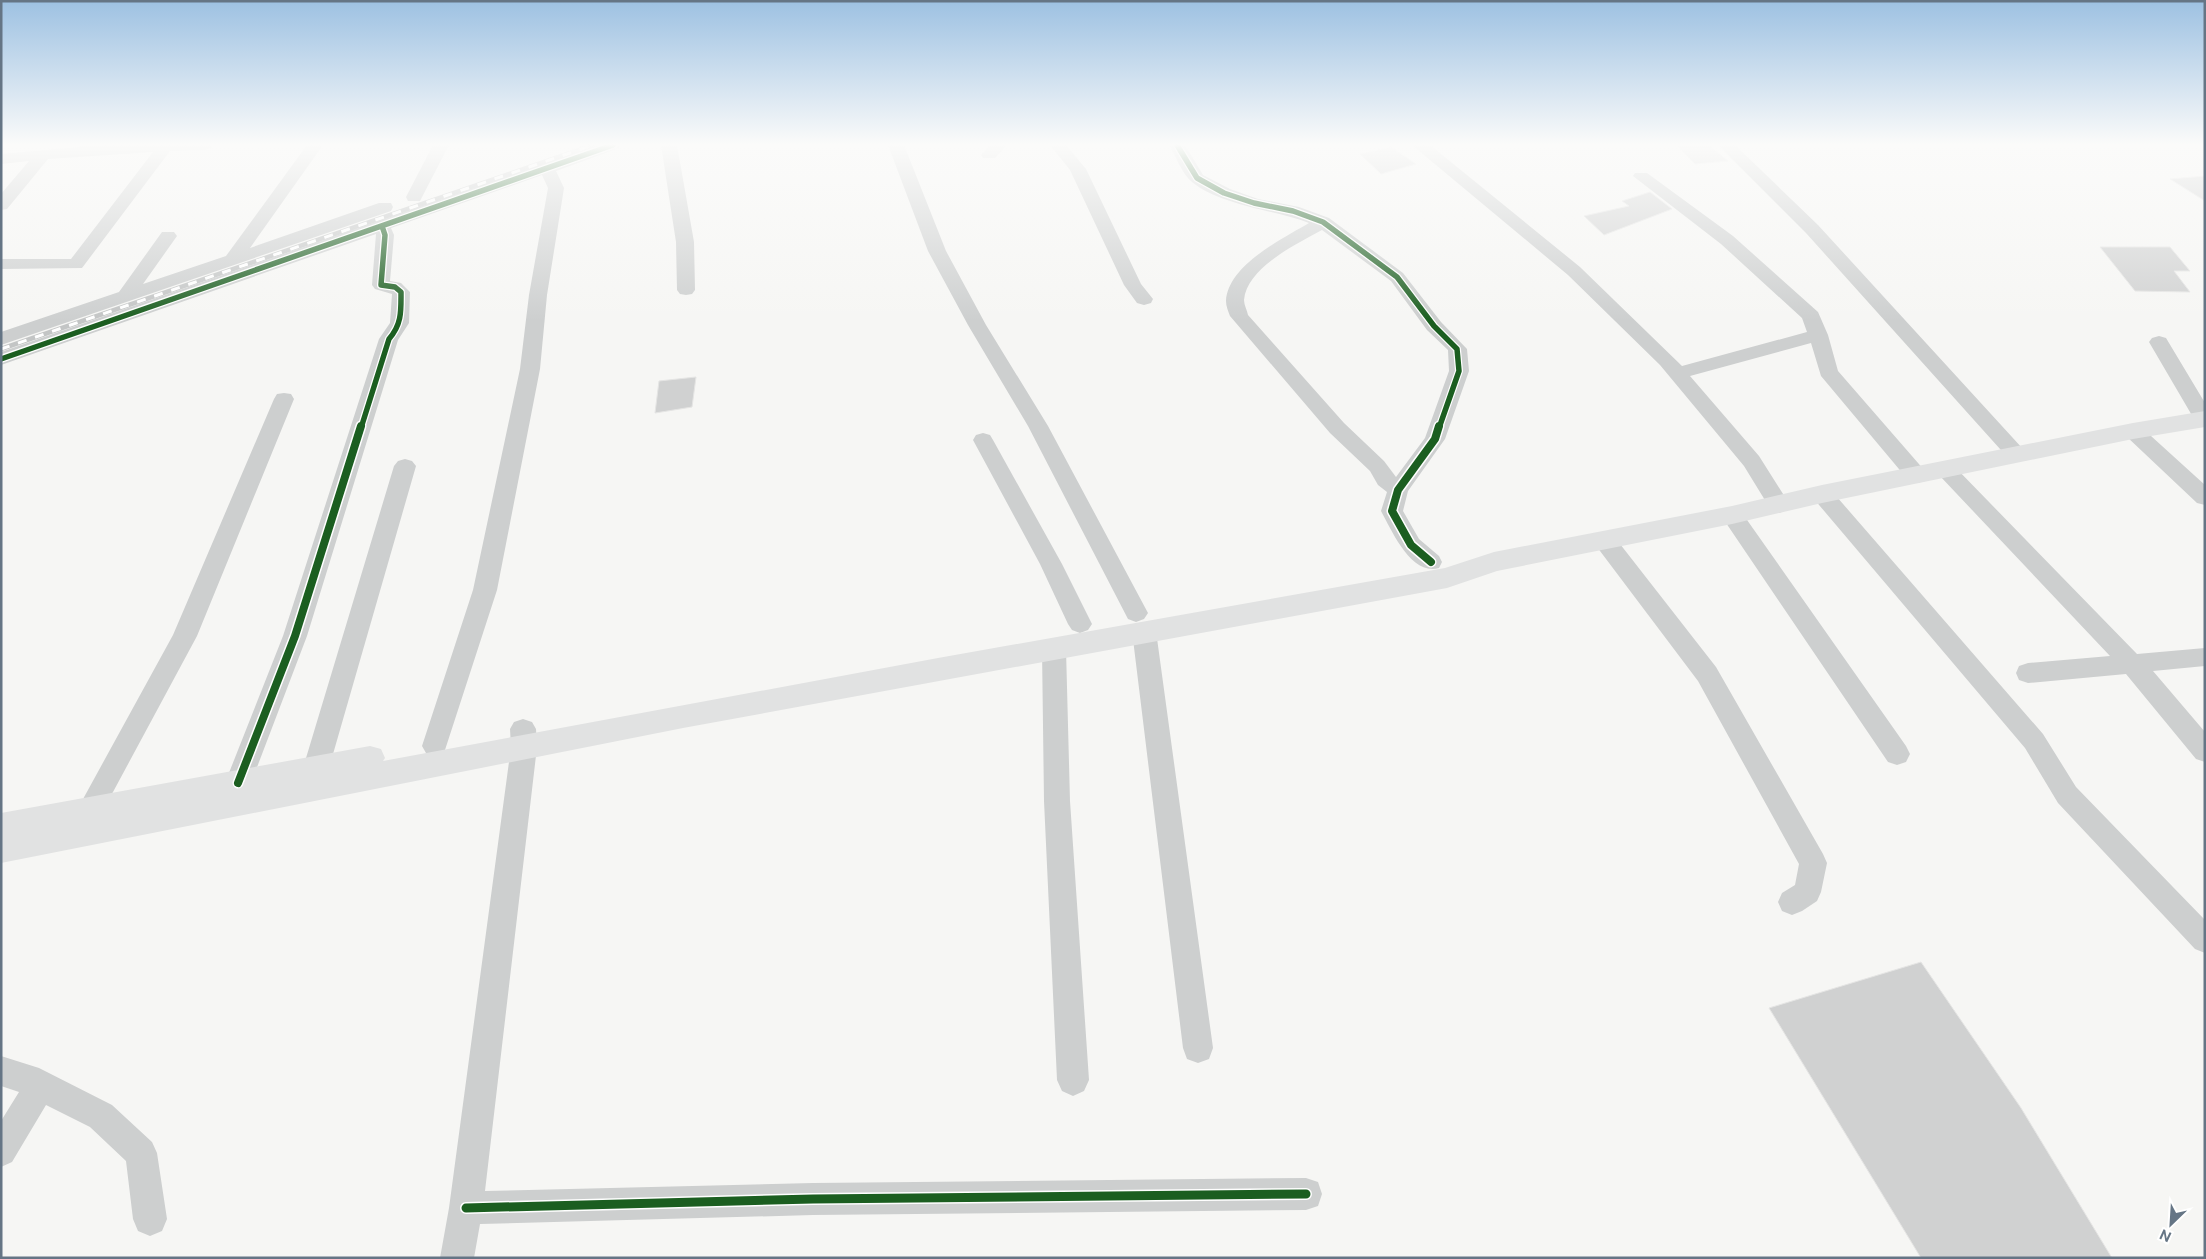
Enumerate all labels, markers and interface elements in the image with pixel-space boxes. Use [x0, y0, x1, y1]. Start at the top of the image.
north arrow [2146, 1199, 2196, 1249]
text: N [2157, 1226, 2174, 1245]

